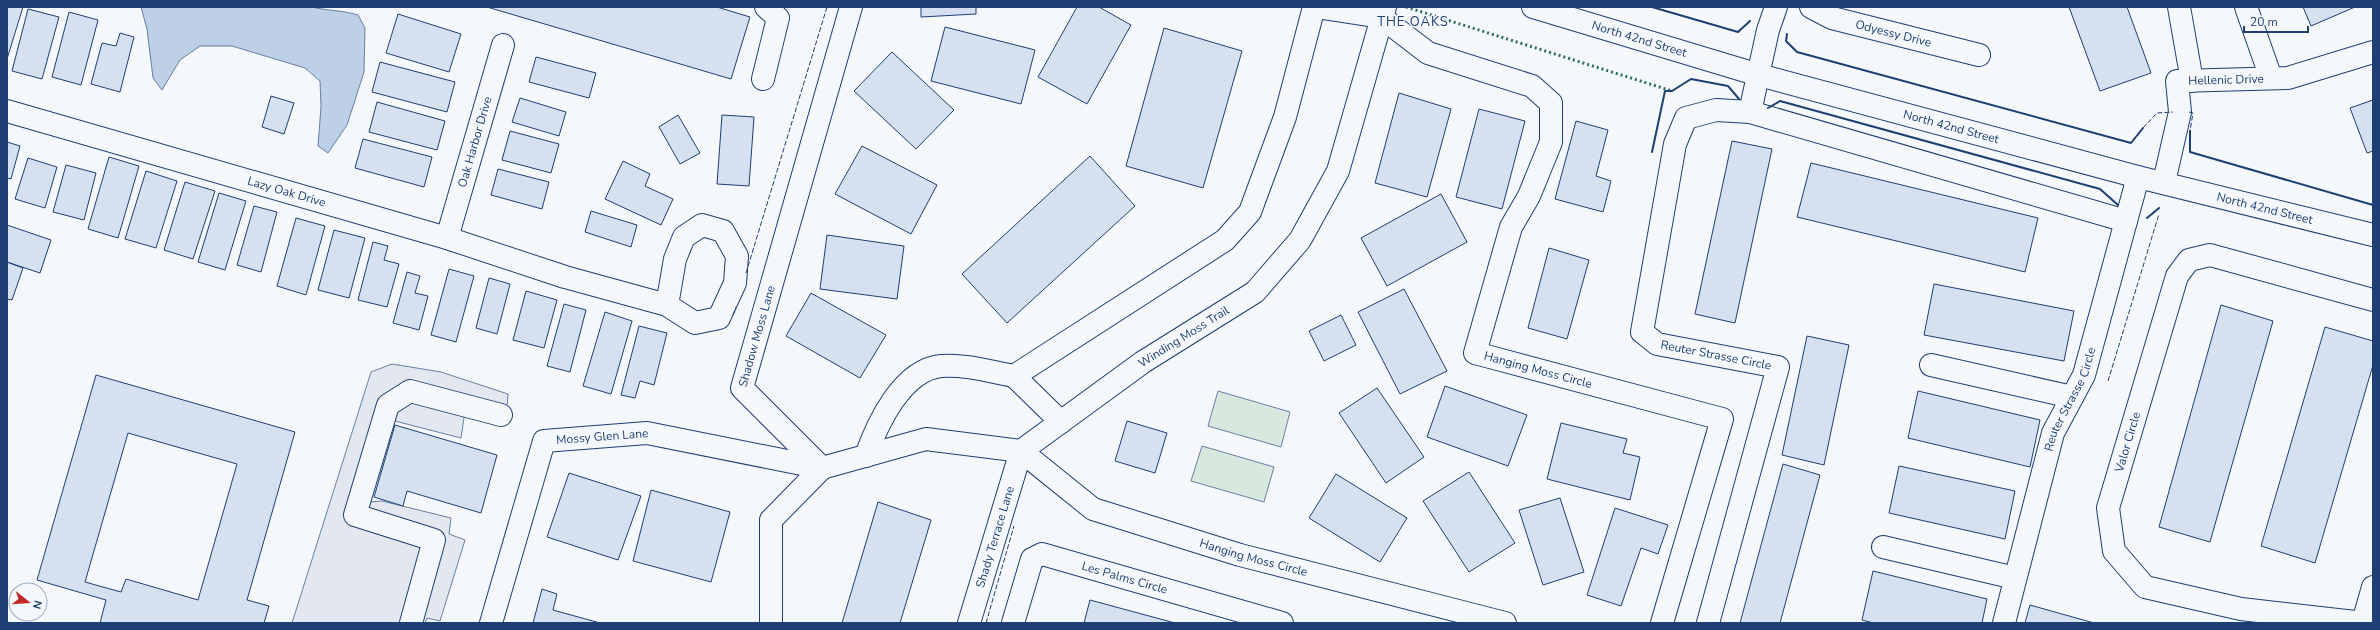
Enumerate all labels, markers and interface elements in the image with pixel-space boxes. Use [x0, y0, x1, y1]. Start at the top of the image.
scale bar [2244, 8, 2308, 34]
district label: THE OAKS [1377, 13, 1449, 31]
text: 20 m [2250, 14, 2278, 30]
street label: Odyessy Drive [1854, 16, 1933, 51]
street label: North 42nd Street [1590, 17, 1689, 61]
street label: Hellenic Drive [2188, 71, 2264, 89]
street label: Oak Harbor Drive [454, 95, 496, 189]
street label: North 42nd Street [1902, 106, 2002, 147]
street label: Lazy Oak Drive [246, 173, 328, 211]
street label: North 42nd Street [2215, 189, 2315, 228]
street label: Shadow Moss Lane [735, 283, 779, 389]
street label: Winding Moss Trail [1135, 302, 1233, 371]
street label: Reuter Strasse Circle [1659, 336, 1773, 374]
street label: Reuter Strasse Circle [2041, 346, 2099, 453]
street label: Hanging Moss Circle [1482, 348, 1594, 392]
street label: Valor Circle [2111, 410, 2144, 475]
street label: Mossy Glen Lane [556, 425, 649, 448]
street label: Shady Terrace Lane [972, 484, 1018, 590]
street label: Hanging Moss Circle [1198, 535, 1309, 580]
street label: Les Palms Circle [1080, 558, 1170, 598]
north arrow [8, 582, 48, 622]
text: N [29, 599, 45, 611]

